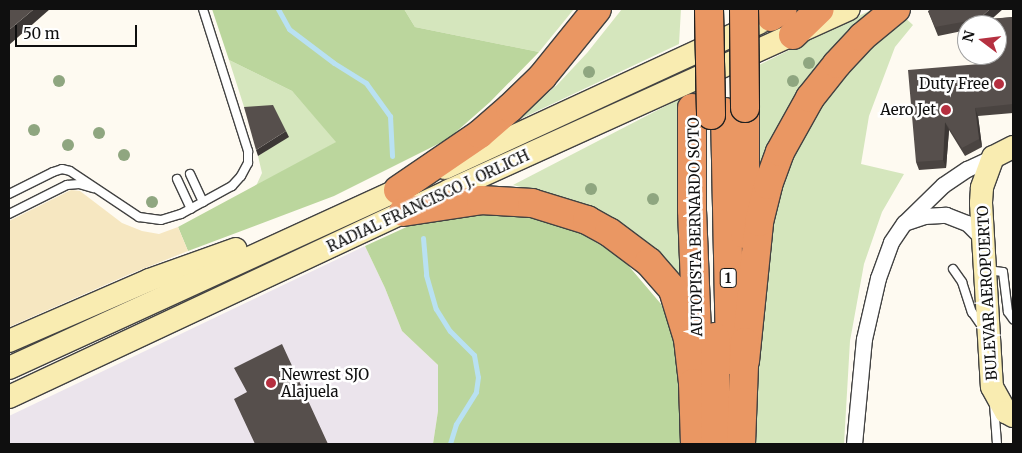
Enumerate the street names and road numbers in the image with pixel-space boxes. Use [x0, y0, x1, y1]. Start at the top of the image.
street label: AUTOPISTA BERNARDO SOTO [684, 117, 706, 337]
street label: RADIAL FRANCISCO J. ORLICH [324, 146, 532, 256]
street label: BULEVAR AEROPUERTO [973, 205, 1001, 381]
road number: 1 [719, 266, 737, 290]

